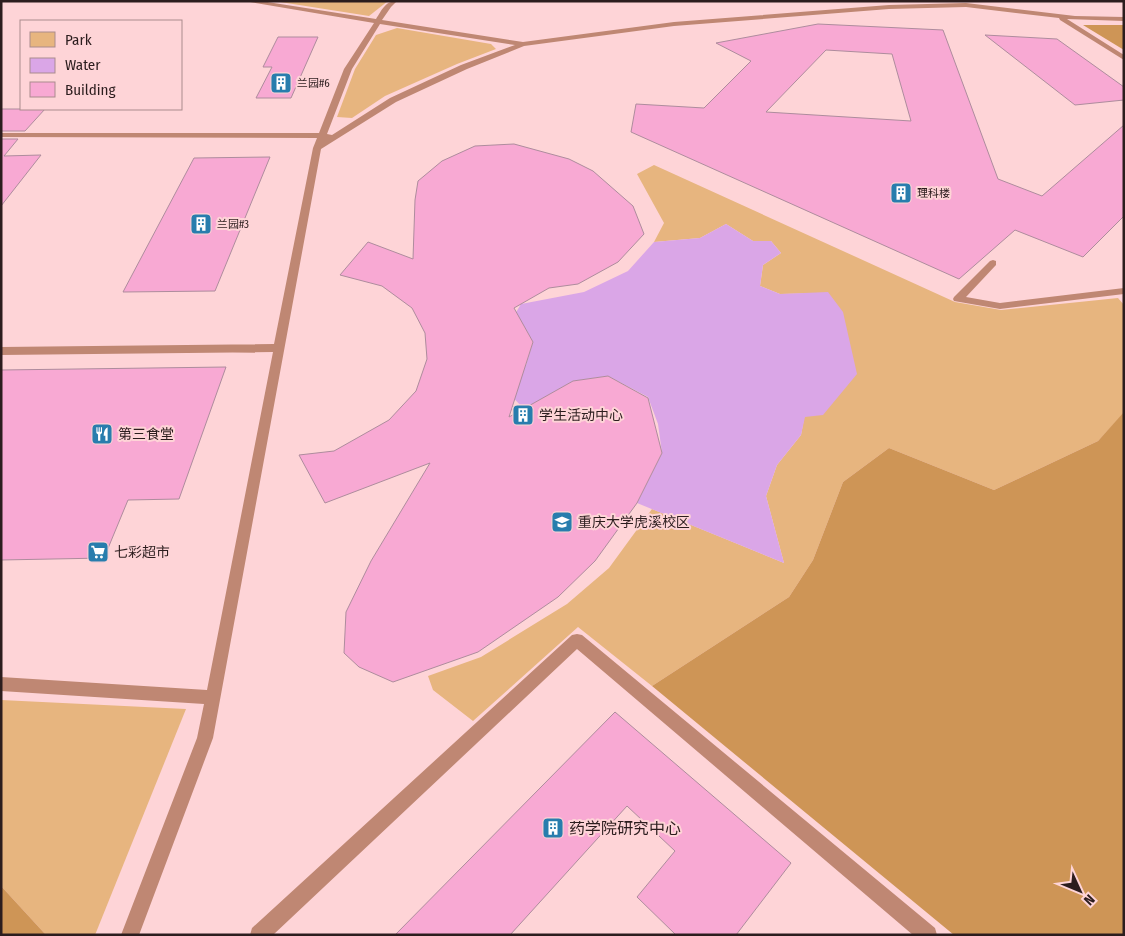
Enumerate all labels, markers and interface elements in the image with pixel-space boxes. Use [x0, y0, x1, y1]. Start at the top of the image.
legend [20, 20, 182, 110]
text: Park [65, 31, 92, 49]
text: Water [65, 56, 101, 74]
building icon: 兰园#6 [269, 71, 293, 95]
place label: 兰园#6 [297, 77, 330, 90]
text: Building [65, 81, 116, 99]
building icon: 理科楼 [889, 181, 913, 205]
place label: 理科楼 [917, 187, 950, 200]
building icon: 兰园#3 [189, 212, 213, 236]
place label: 兰园#3 [217, 218, 249, 231]
building icon: 学生活动中心 [511, 403, 535, 427]
place label: 学生活动中心 [539, 407, 623, 424]
restaurant icon: 第三食堂 [90, 422, 114, 446]
place label: 第三食堂 [118, 426, 174, 443]
school or university icon: 重庆大学虎溪校区 [550, 510, 574, 534]
place label: 重庆大学虎溪校区 [578, 514, 690, 531]
supermarket icon: 七彩超市 [86, 540, 110, 564]
place label: 七彩超市 [114, 544, 170, 561]
building icon: 药学院研究中心 [541, 816, 565, 840]
place label: 药学院研究中心 [569, 819, 681, 838]
north arrow [1055, 866, 1105, 916]
text: N [1080, 891, 1098, 909]

